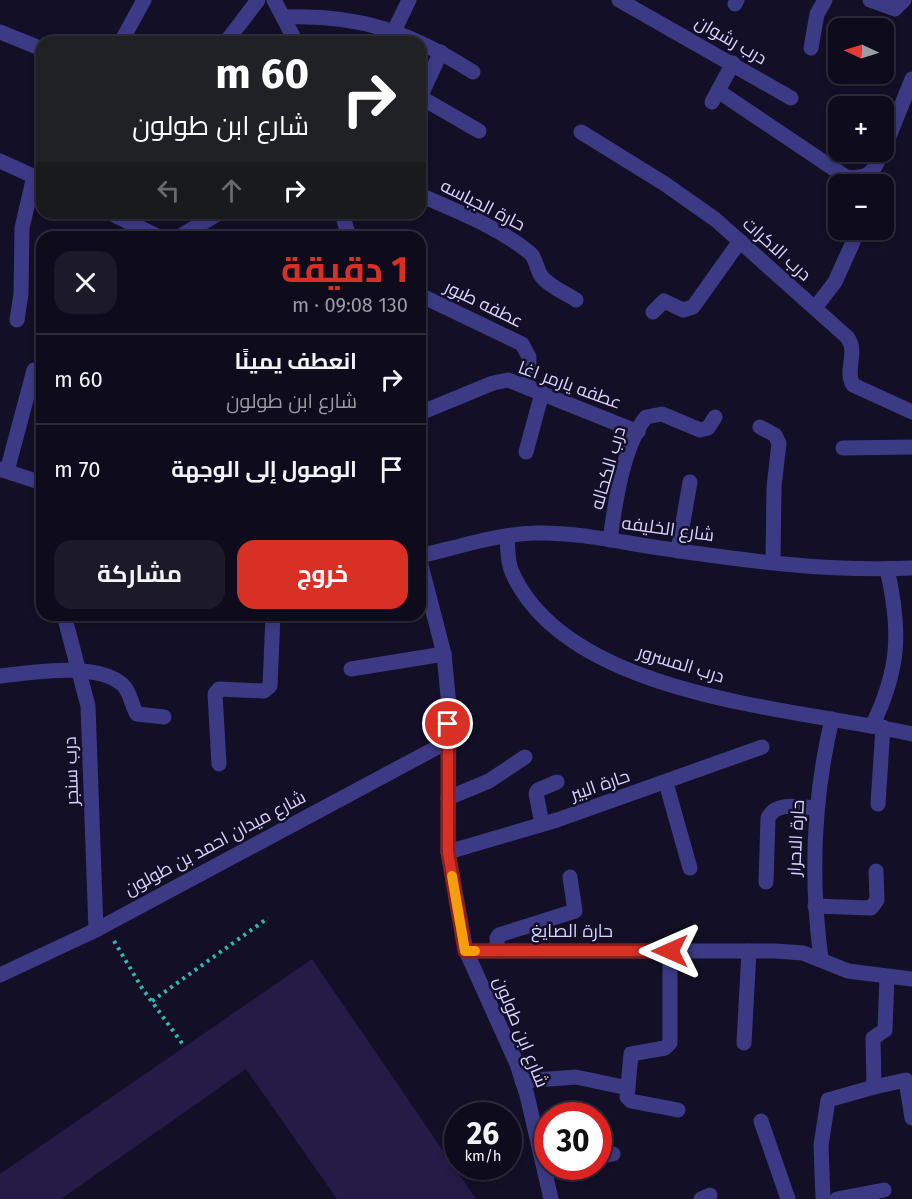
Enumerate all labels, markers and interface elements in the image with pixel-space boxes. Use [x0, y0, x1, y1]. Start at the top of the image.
street label: درب رشوان [691, 11, 771, 69]
north arrow [828, 18, 894, 84]
map controls [828, 18, 894, 240]
text: 60 m [215, 49, 309, 99]
icon: right [330, 60, 408, 138]
button: + [828, 96, 894, 162]
text: شارع ابن طولون [132, 110, 309, 142]
icon: left [152, 174, 185, 207]
icon: ahead [215, 174, 248, 207]
icon: right [278, 174, 311, 207]
street label: حارة الجباسه [437, 174, 529, 236]
button: − [828, 174, 894, 240]
street label: درب الاكرات [738, 213, 816, 285]
text: 1 دقيقة [281, 248, 408, 292]
button: close [54, 251, 117, 314]
street label: عطفه طبور [440, 275, 527, 332]
text: 130 m · 09:08 [292, 293, 408, 317]
text: انعطف يمينًا [235, 348, 357, 375]
street label: عطفه يارمر اغا [515, 356, 625, 414]
icon: right [375, 363, 408, 396]
text: 60 m [54, 366, 103, 393]
text: شارع ابن طولون [226, 389, 357, 413]
street label: درب الكحاله [586, 424, 630, 512]
icon: arrive [375, 453, 408, 486]
text: 70 m [54, 456, 100, 483]
text: الوصول إلى الوجهة [171, 456, 357, 483]
street label: شارع الخليفه [620, 512, 716, 547]
button: مشاركة [54, 540, 225, 609]
button: خروج [237, 540, 408, 609]
street label: درب المسرور [634, 640, 727, 688]
pin [422, 698, 473, 749]
icon: arrive [431, 707, 464, 740]
street label: درب سنجر [59, 736, 83, 807]
street label: حارة البير [567, 765, 632, 806]
street label: شارع ميدان احمد بن طولون [120, 786, 310, 901]
street label: حارة الاحرار [783, 799, 809, 878]
position arrow [638, 919, 702, 983]
street label: حارة الصايغ [531, 920, 613, 943]
street label: شارع ابن طولون [488, 973, 553, 1091]
speed limit sign: 30 [534, 1102, 612, 1180]
text: 26 [467, 1116, 499, 1152]
text: km/h [464, 1147, 502, 1165]

